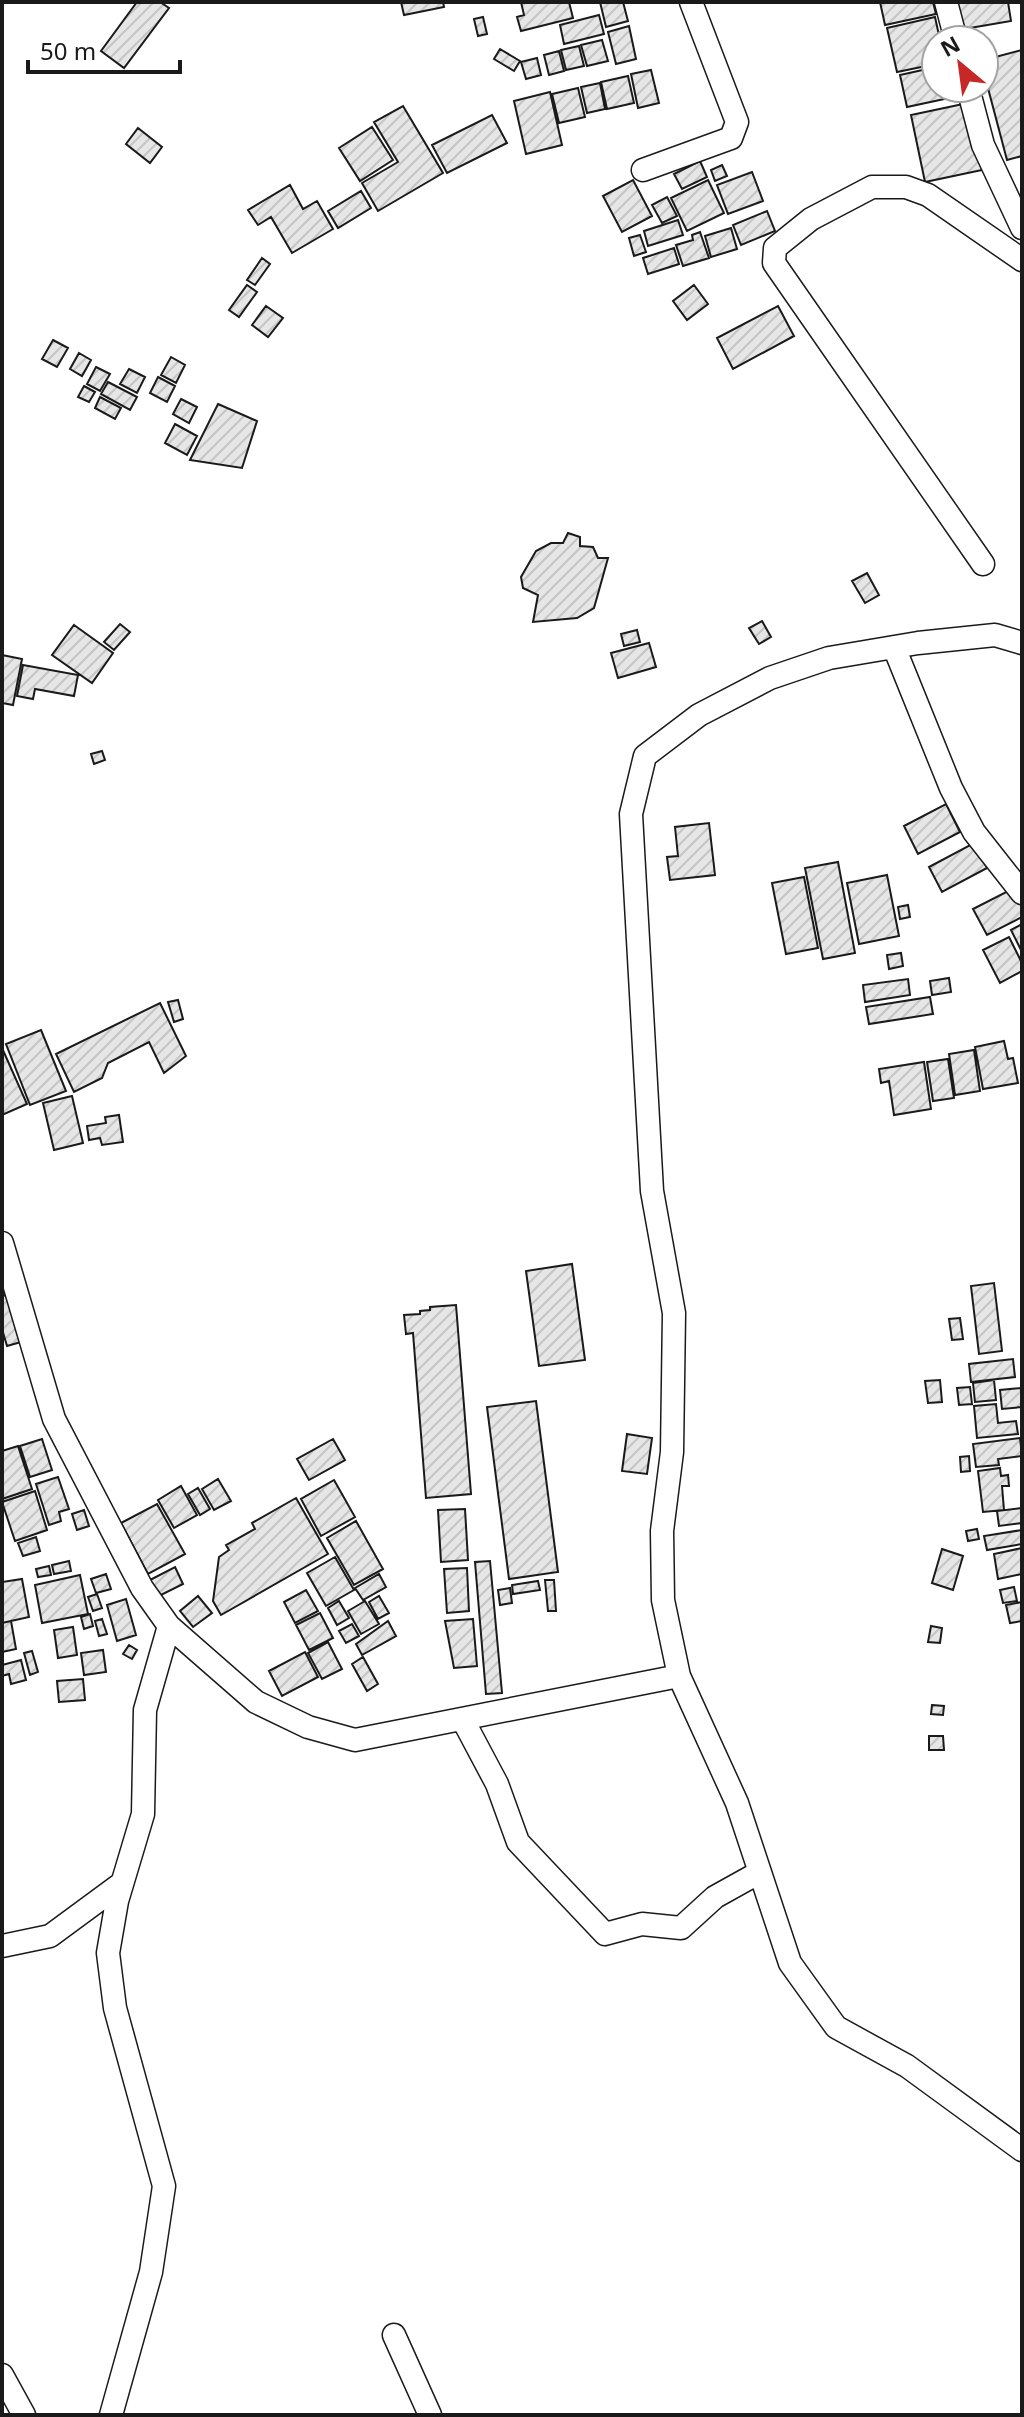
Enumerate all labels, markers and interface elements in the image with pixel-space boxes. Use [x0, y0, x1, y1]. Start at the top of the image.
scale bar [28, 24, 180, 74]
north arrow [920, 24, 1000, 104]
text: N [935, 28, 965, 63]
text: 50 m [40, 34, 96, 67]

